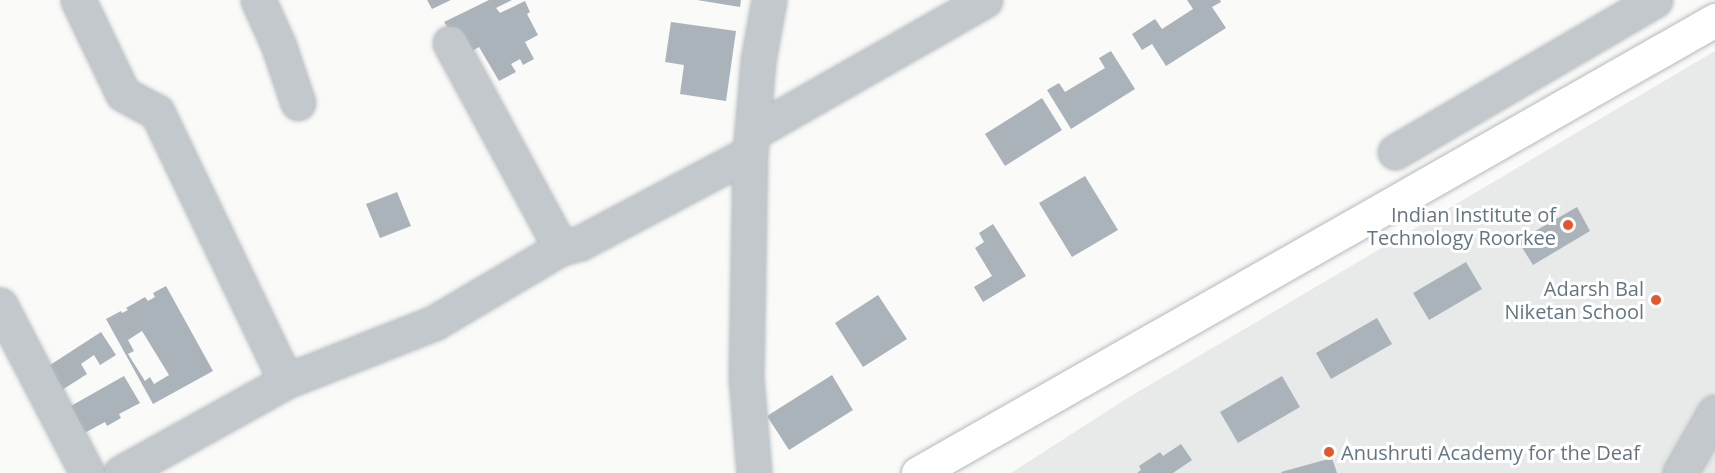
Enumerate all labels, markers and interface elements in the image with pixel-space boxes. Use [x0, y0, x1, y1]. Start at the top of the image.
place label: Indian Institute of Technology Roorkee [1367, 202, 1556, 249]
marker: Indian Institute of Technology Roorkee [1561, 218, 1575, 232]
place label: Adarsh Bal Niketan School [1505, 276, 1644, 323]
marker: Adarsh Bal Niketan School [1649, 293, 1663, 307]
place label: Anushruti Academy for the Deaf [1341, 440, 1640, 464]
marker: Anushruti Academy for the Deaf [1322, 445, 1336, 459]

